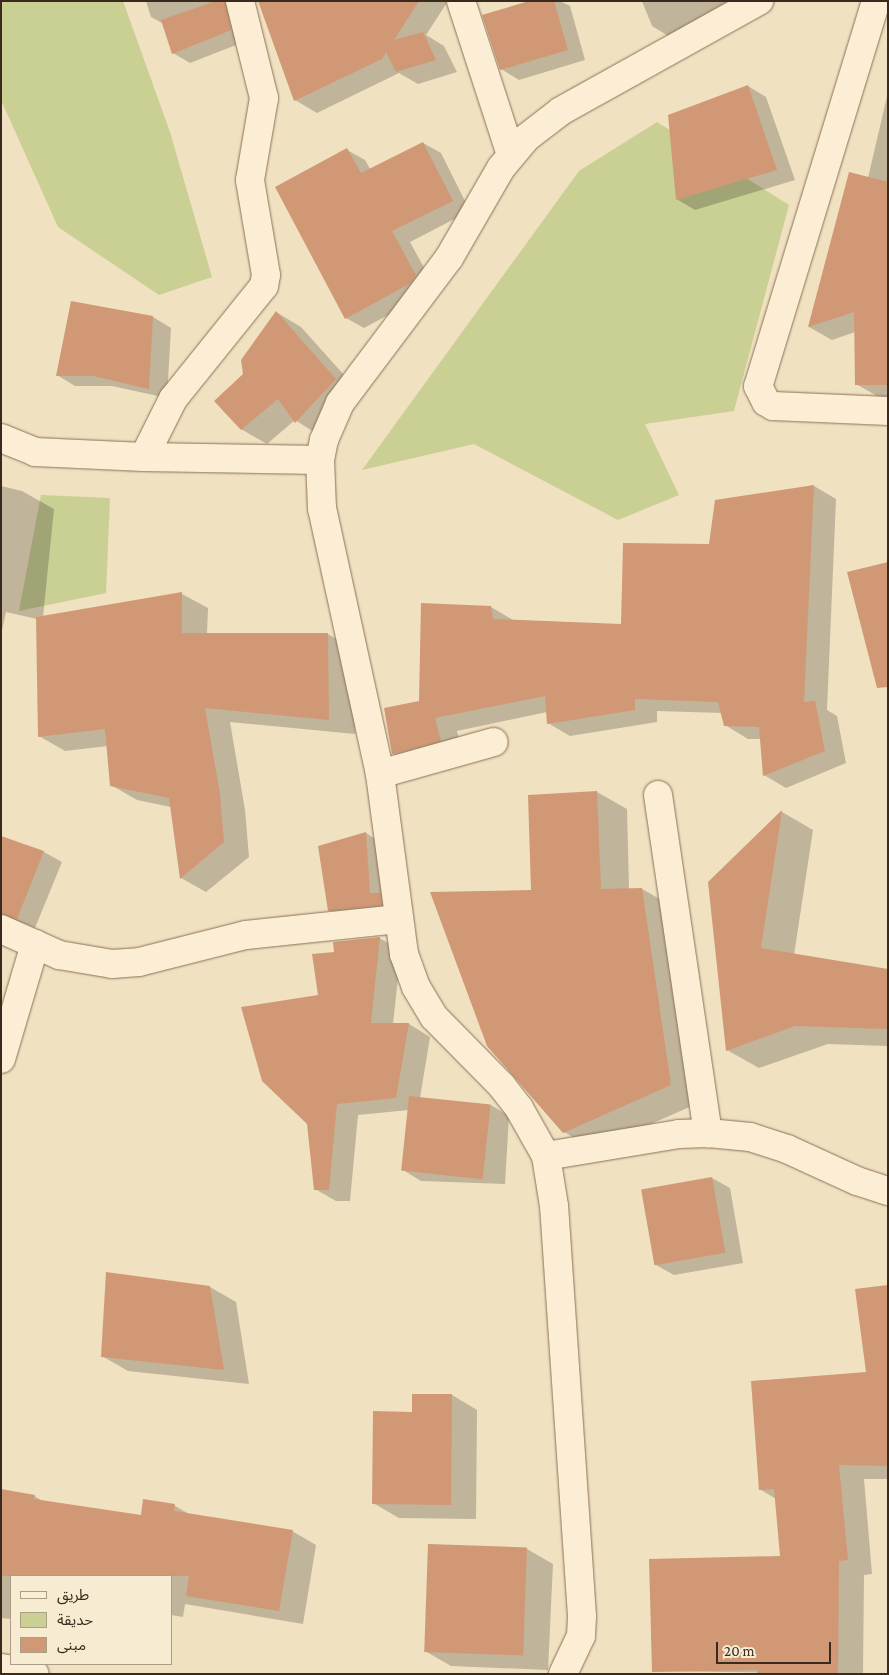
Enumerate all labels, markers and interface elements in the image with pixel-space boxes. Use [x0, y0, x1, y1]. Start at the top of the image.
legend [10, 1575, 172, 1665]
text: طريق [57, 1587, 89, 1603]
text: حديقة [57, 1612, 93, 1628]
scale bar [719, 1632, 834, 1664]
text: مبنى [57, 1637, 86, 1653]
text: 20 m [724, 1643, 755, 1659]

